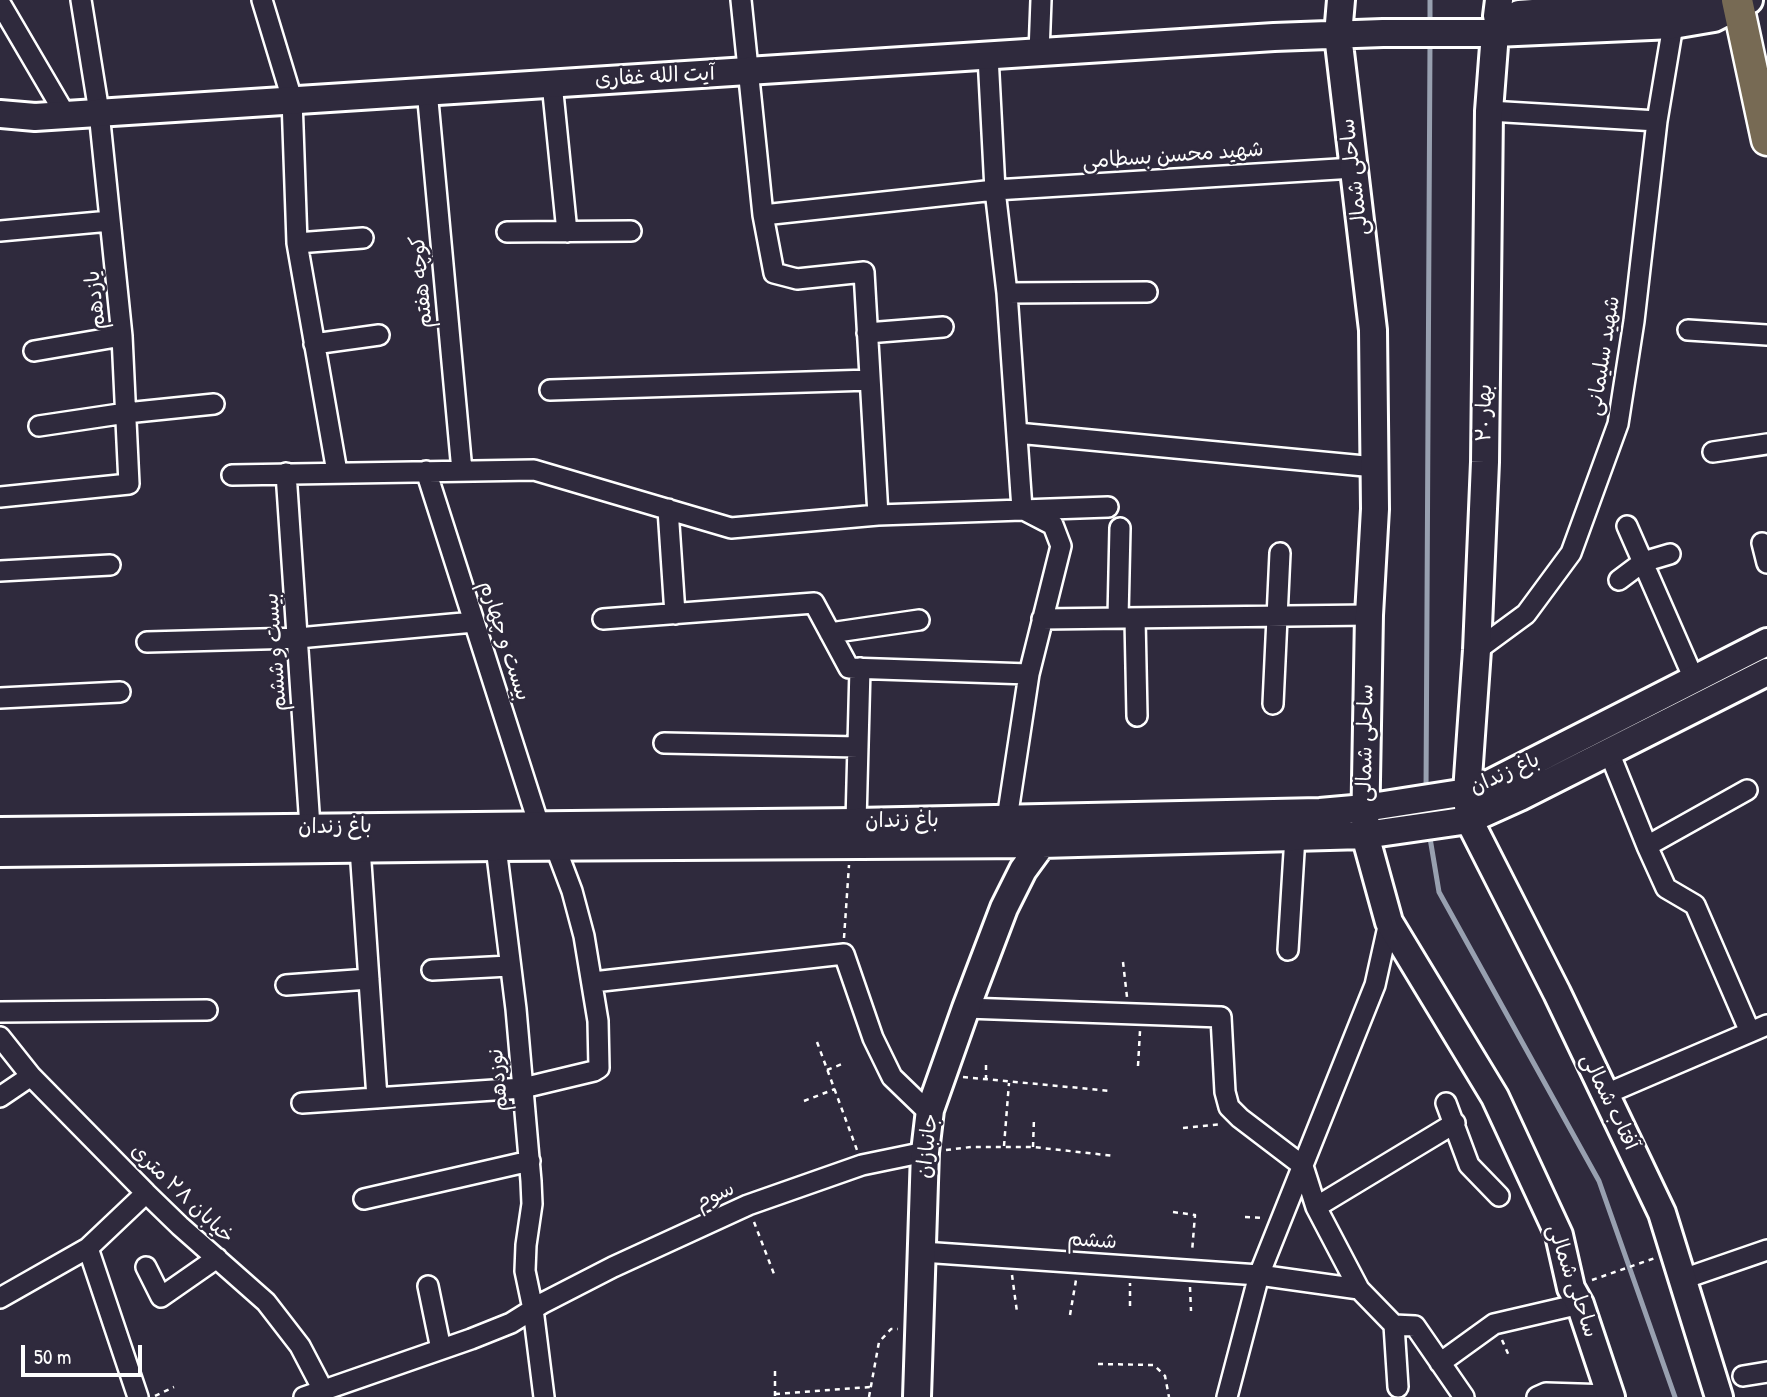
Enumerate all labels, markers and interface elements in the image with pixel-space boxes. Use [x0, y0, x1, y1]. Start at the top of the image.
street label: آیت الله غفاری [594, 61, 716, 93]
street label: ساحلی شمالی [1335, 117, 1375, 237]
street label: شهید محسن بسطامی [1082, 137, 1264, 175]
street label: کوچه هفتم [405, 235, 439, 329]
street label: یازدهم [80, 269, 112, 331]
street label: شهید سلیمانی [1582, 294, 1626, 418]
street label: بهار ۲۰ [1472, 384, 1498, 442]
street label: بیست و چهارم [473, 578, 535, 704]
street label: بیست و ششم [259, 592, 293, 712]
street label: ساحلی شمالی [1352, 684, 1380, 802]
street label: باغ زندان [1466, 747, 1544, 801]
street label: باغ زندان [865, 808, 939, 834]
street label: باغ زندان [298, 814, 372, 840]
street label: نوزدهم [484, 1047, 514, 1113]
street label: آفتاب شمالی [1575, 1049, 1643, 1155]
street label: جانبازان [912, 1112, 944, 1180]
street label: خیابان ۲۸ متری [125, 1138, 239, 1250]
street label: سوم [692, 1176, 738, 1216]
street label: ساحلی شمالی [1541, 1221, 1603, 1341]
street label: ششم [1066, 1227, 1118, 1255]
scale bar [24, 1330, 145, 1374]
text: 50 m [34, 1342, 71, 1371]

